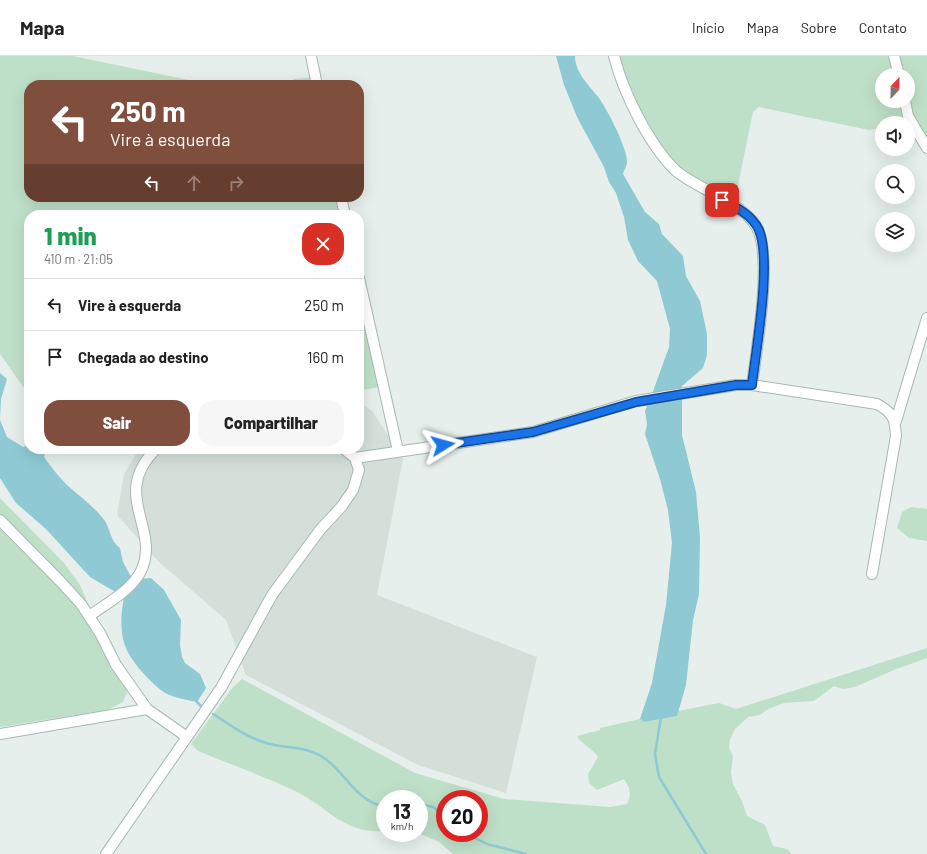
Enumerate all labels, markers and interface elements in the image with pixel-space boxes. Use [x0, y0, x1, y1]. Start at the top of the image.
text: Mapa [20, 16, 64, 39]
text: Início [692, 19, 725, 36]
text: Mapa [747, 19, 779, 36]
text: Sobre [801, 19, 837, 36]
text: Contato [859, 19, 907, 36]
north arrow [875, 68, 915, 108]
map controls [875, 68, 915, 252]
text: 250 m [110, 94, 186, 128]
icon: left [44, 96, 96, 148]
button: sound [875, 116, 915, 156]
text: Vire à esquerda [110, 128, 230, 150]
button: search [875, 164, 915, 204]
icon: left [141, 172, 163, 194]
icon: ahead [183, 172, 205, 194]
icon: right [225, 172, 247, 194]
pin [705, 183, 739, 217]
icon: arrive [711, 189, 733, 211]
button: layers [875, 212, 915, 252]
text: 1 min [44, 221, 97, 250]
button: close [302, 223, 344, 265]
text: 410 m · 21:05 [44, 251, 113, 267]
icon: left [44, 294, 66, 316]
text: Vire à esquerda [78, 296, 181, 314]
text: 250 m [304, 296, 344, 314]
icon: arrive [44, 346, 66, 368]
text: Chegada ao destino [78, 348, 209, 366]
text: 160 m [307, 348, 344, 366]
button: Sair [44, 400, 190, 446]
button: Compartilhar [198, 400, 344, 446]
position arrow [422, 424, 464, 466]
speed limit sign: 20 [436, 790, 488, 842]
text: 13 [393, 799, 411, 823]
text: km/h [391, 820, 413, 832]

